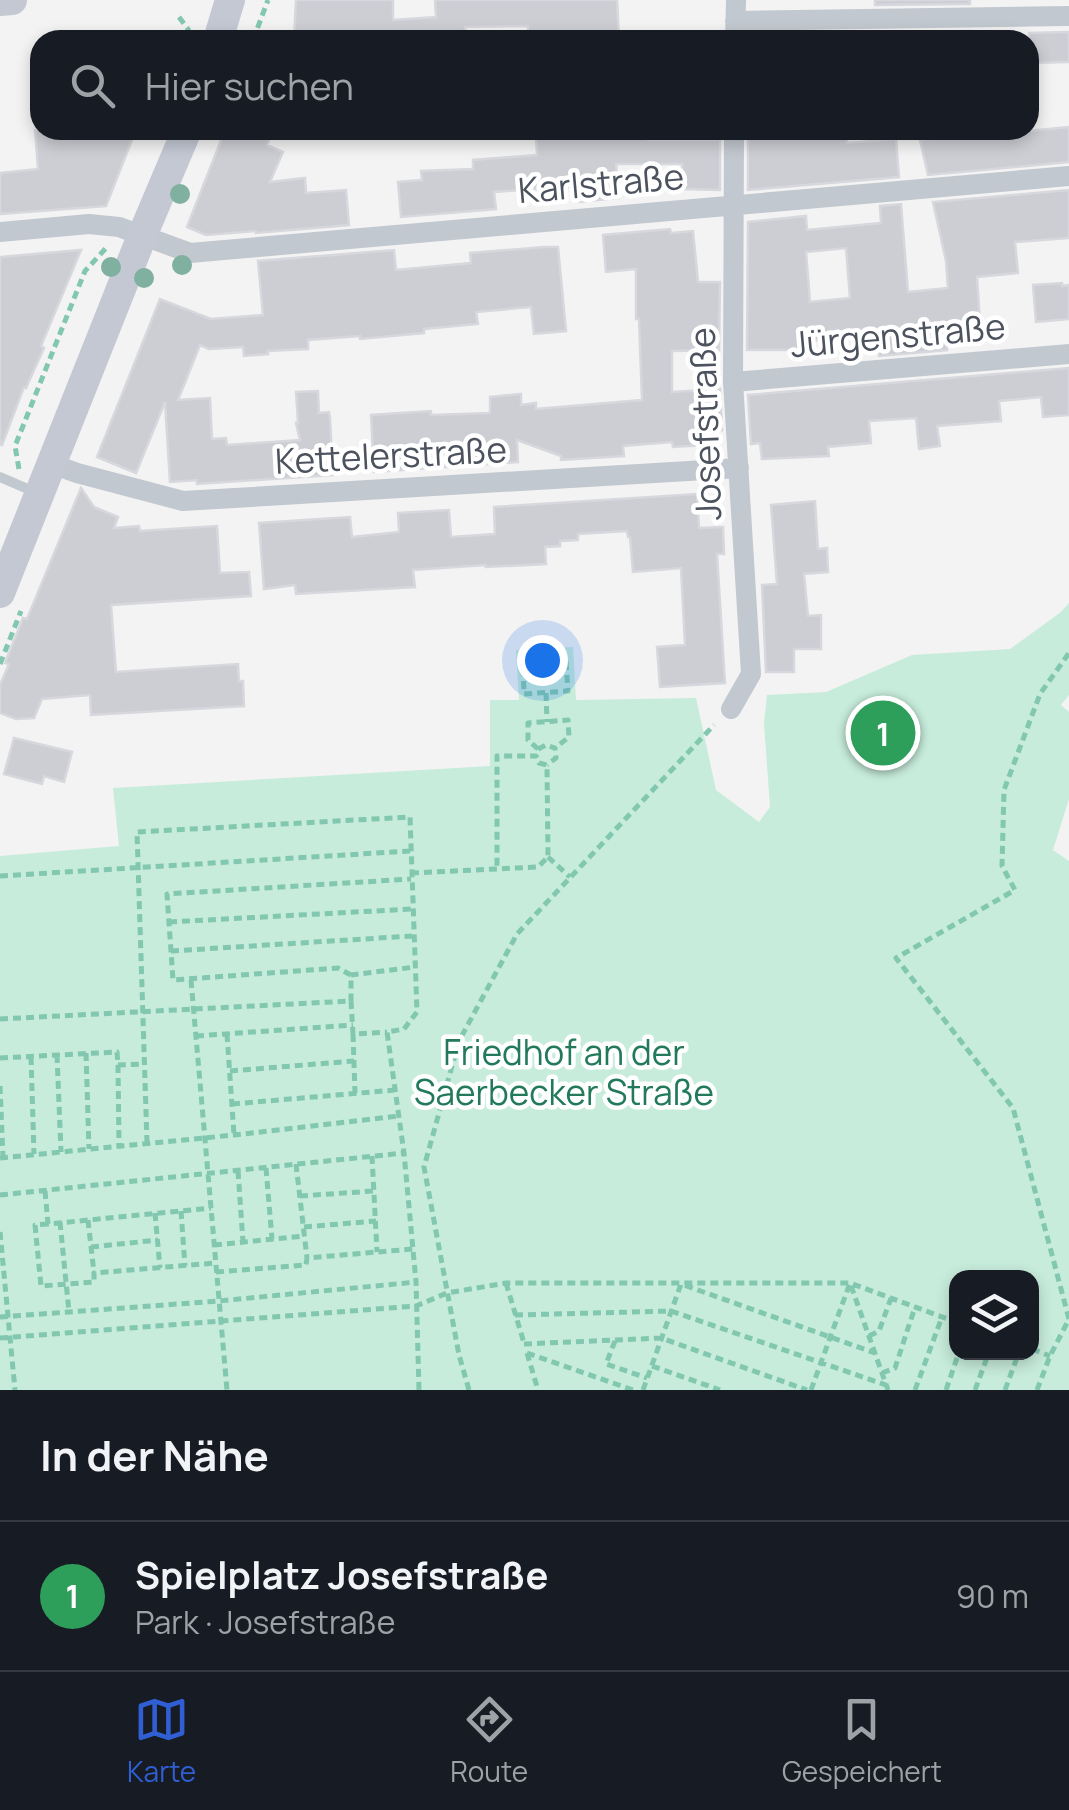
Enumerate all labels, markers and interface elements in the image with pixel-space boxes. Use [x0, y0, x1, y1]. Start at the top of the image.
search box [30, 30, 1039, 140]
icon: search [65, 58, 120, 113]
text: Hier suchen [145, 59, 354, 111]
street label: Karlstraße [516, 152, 686, 214]
street label: Jürgenstraße [788, 302, 1007, 368]
street label: Josefstraße [678, 327, 732, 521]
street label: Kettelerstraße [274, 425, 508, 485]
your location [517, 635, 568, 686]
pin: 1 [850, 696, 916, 770]
park label: Friedhof an der Saerbecker Straße [414, 1028, 714, 1116]
map controls [949, 1270, 1039, 1360]
button: layers [949, 1270, 1039, 1360]
text: In der Nähe [40, 1426, 269, 1484]
text: Spielplatz Josefstraße [135, 1548, 548, 1600]
text: 1 [65, 1574, 80, 1618]
text: 90 m [956, 1574, 1029, 1618]
text: Park · Josefstraße [135, 1600, 395, 1644]
tab: Karte [127, 1692, 196, 1790]
tab: Route [450, 1692, 528, 1790]
tab: Gespeichert [782, 1692, 942, 1790]

